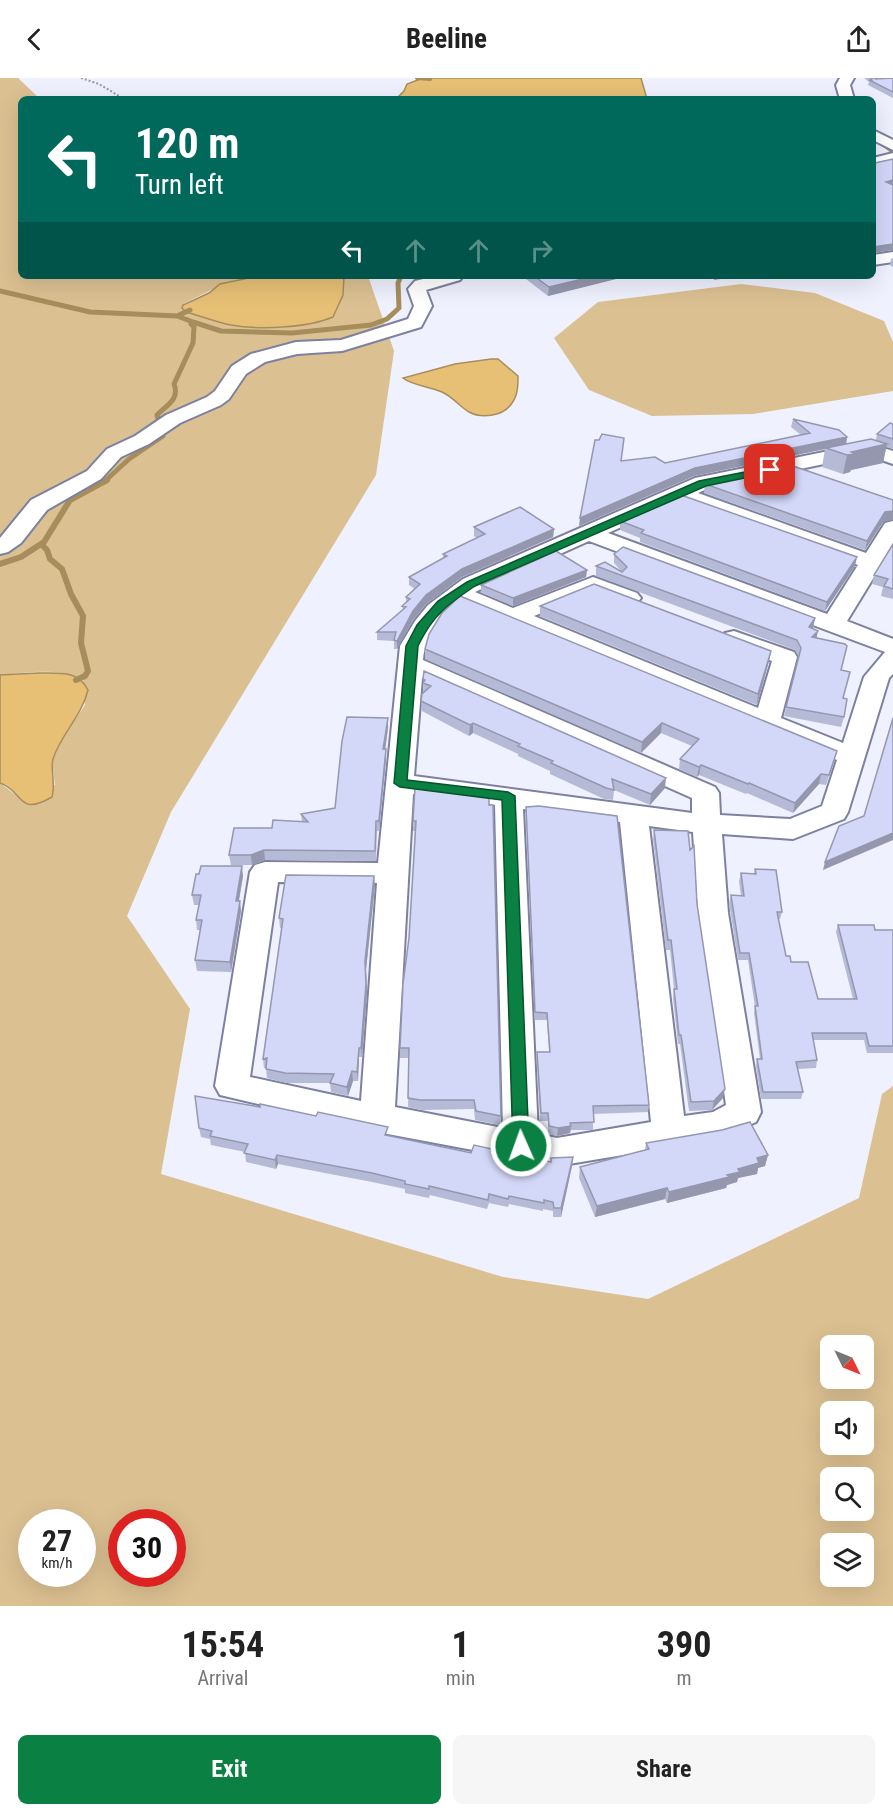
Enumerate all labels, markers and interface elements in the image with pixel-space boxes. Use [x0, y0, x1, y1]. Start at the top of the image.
icon: back [18, 23, 51, 56]
text: Beeline [406, 23, 487, 55]
icon: share [842, 23, 875, 56]
text: 120 m [135, 119, 240, 168]
icon: left [36, 120, 114, 198]
text: Turn left [135, 169, 224, 201]
icon: left [336, 234, 369, 267]
icon: ahead [399, 234, 432, 267]
icon: ahead [462, 234, 495, 267]
icon: right [525, 234, 558, 267]
pin [744, 444, 795, 495]
icon: arrive [753, 453, 786, 486]
position arrow [489, 1114, 553, 1178]
north arrow [820, 1335, 874, 1389]
map controls [820, 1335, 874, 1587]
button: sound [820, 1401, 874, 1455]
button: search [820, 1467, 874, 1521]
speed limit sign: 30 [108, 1509, 186, 1587]
text: 27 [42, 1523, 72, 1558]
button: layers [820, 1533, 874, 1587]
text: km/h [42, 1554, 72, 1572]
text: 15:54 [182, 1624, 264, 1666]
text: 1 [451, 1624, 470, 1666]
text: 390 [657, 1624, 711, 1666]
text: Arrival [197, 1666, 248, 1690]
text: min [446, 1666, 475, 1690]
text: m [677, 1666, 692, 1690]
button: Exit [18, 1735, 441, 1804]
button: Share [453, 1735, 875, 1804]

